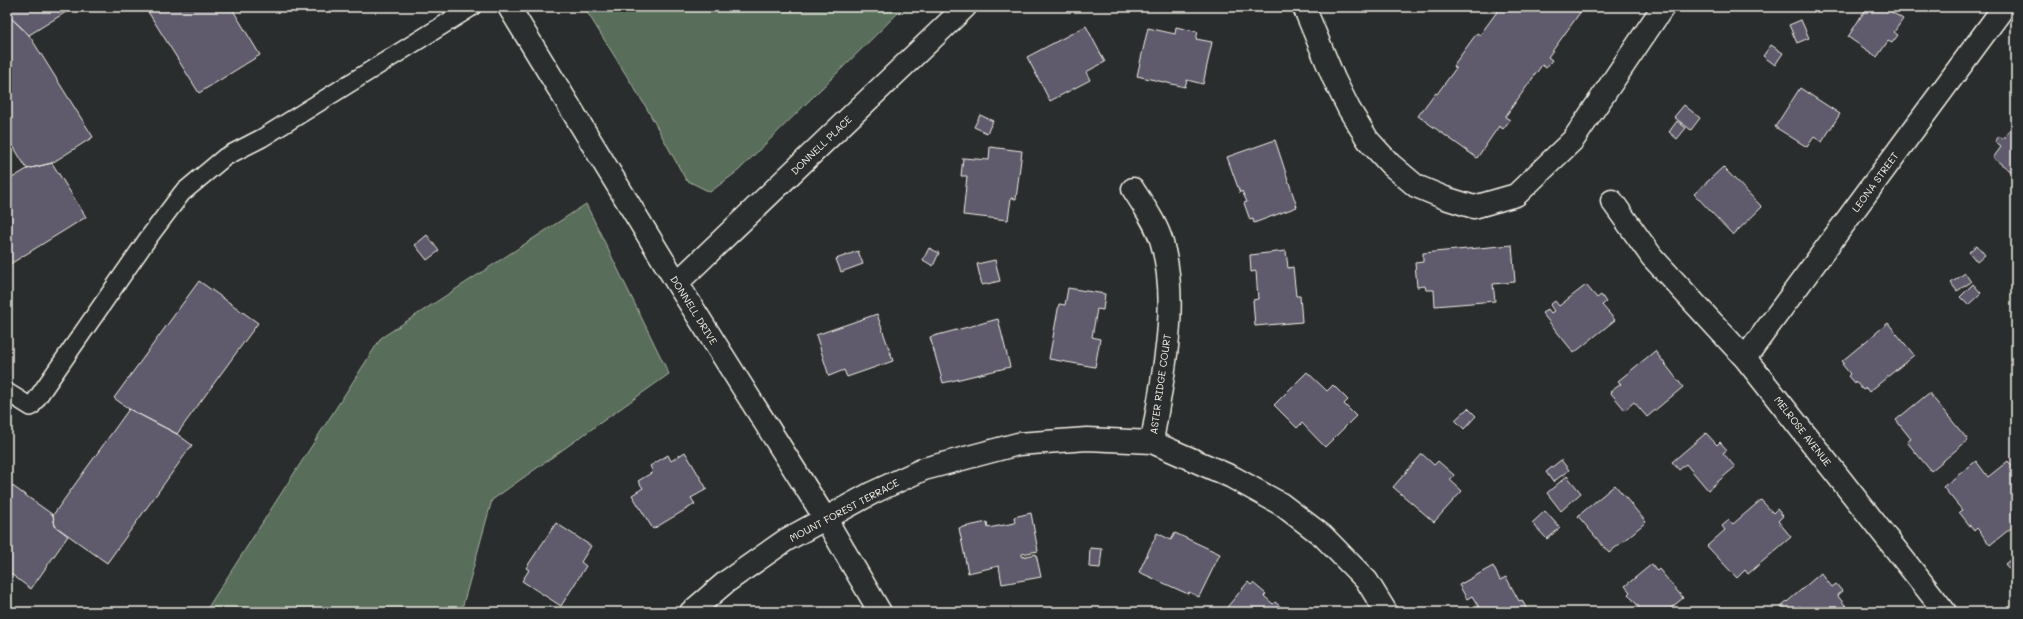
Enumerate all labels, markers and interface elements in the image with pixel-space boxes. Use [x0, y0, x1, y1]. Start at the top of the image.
street label: DONNELL PLACE [788, 112, 855, 178]
street label: LEONA STREET [1848, 149, 1902, 215]
street label: DONNELL DRIVE [667, 273, 721, 347]
street label: ASTER RIDGE COURT [1146, 333, 1174, 435]
street label: MELROSE AVENUE [1771, 393, 1835, 469]
street label: MOUNT FOREST TERRACE [787, 475, 901, 545]

